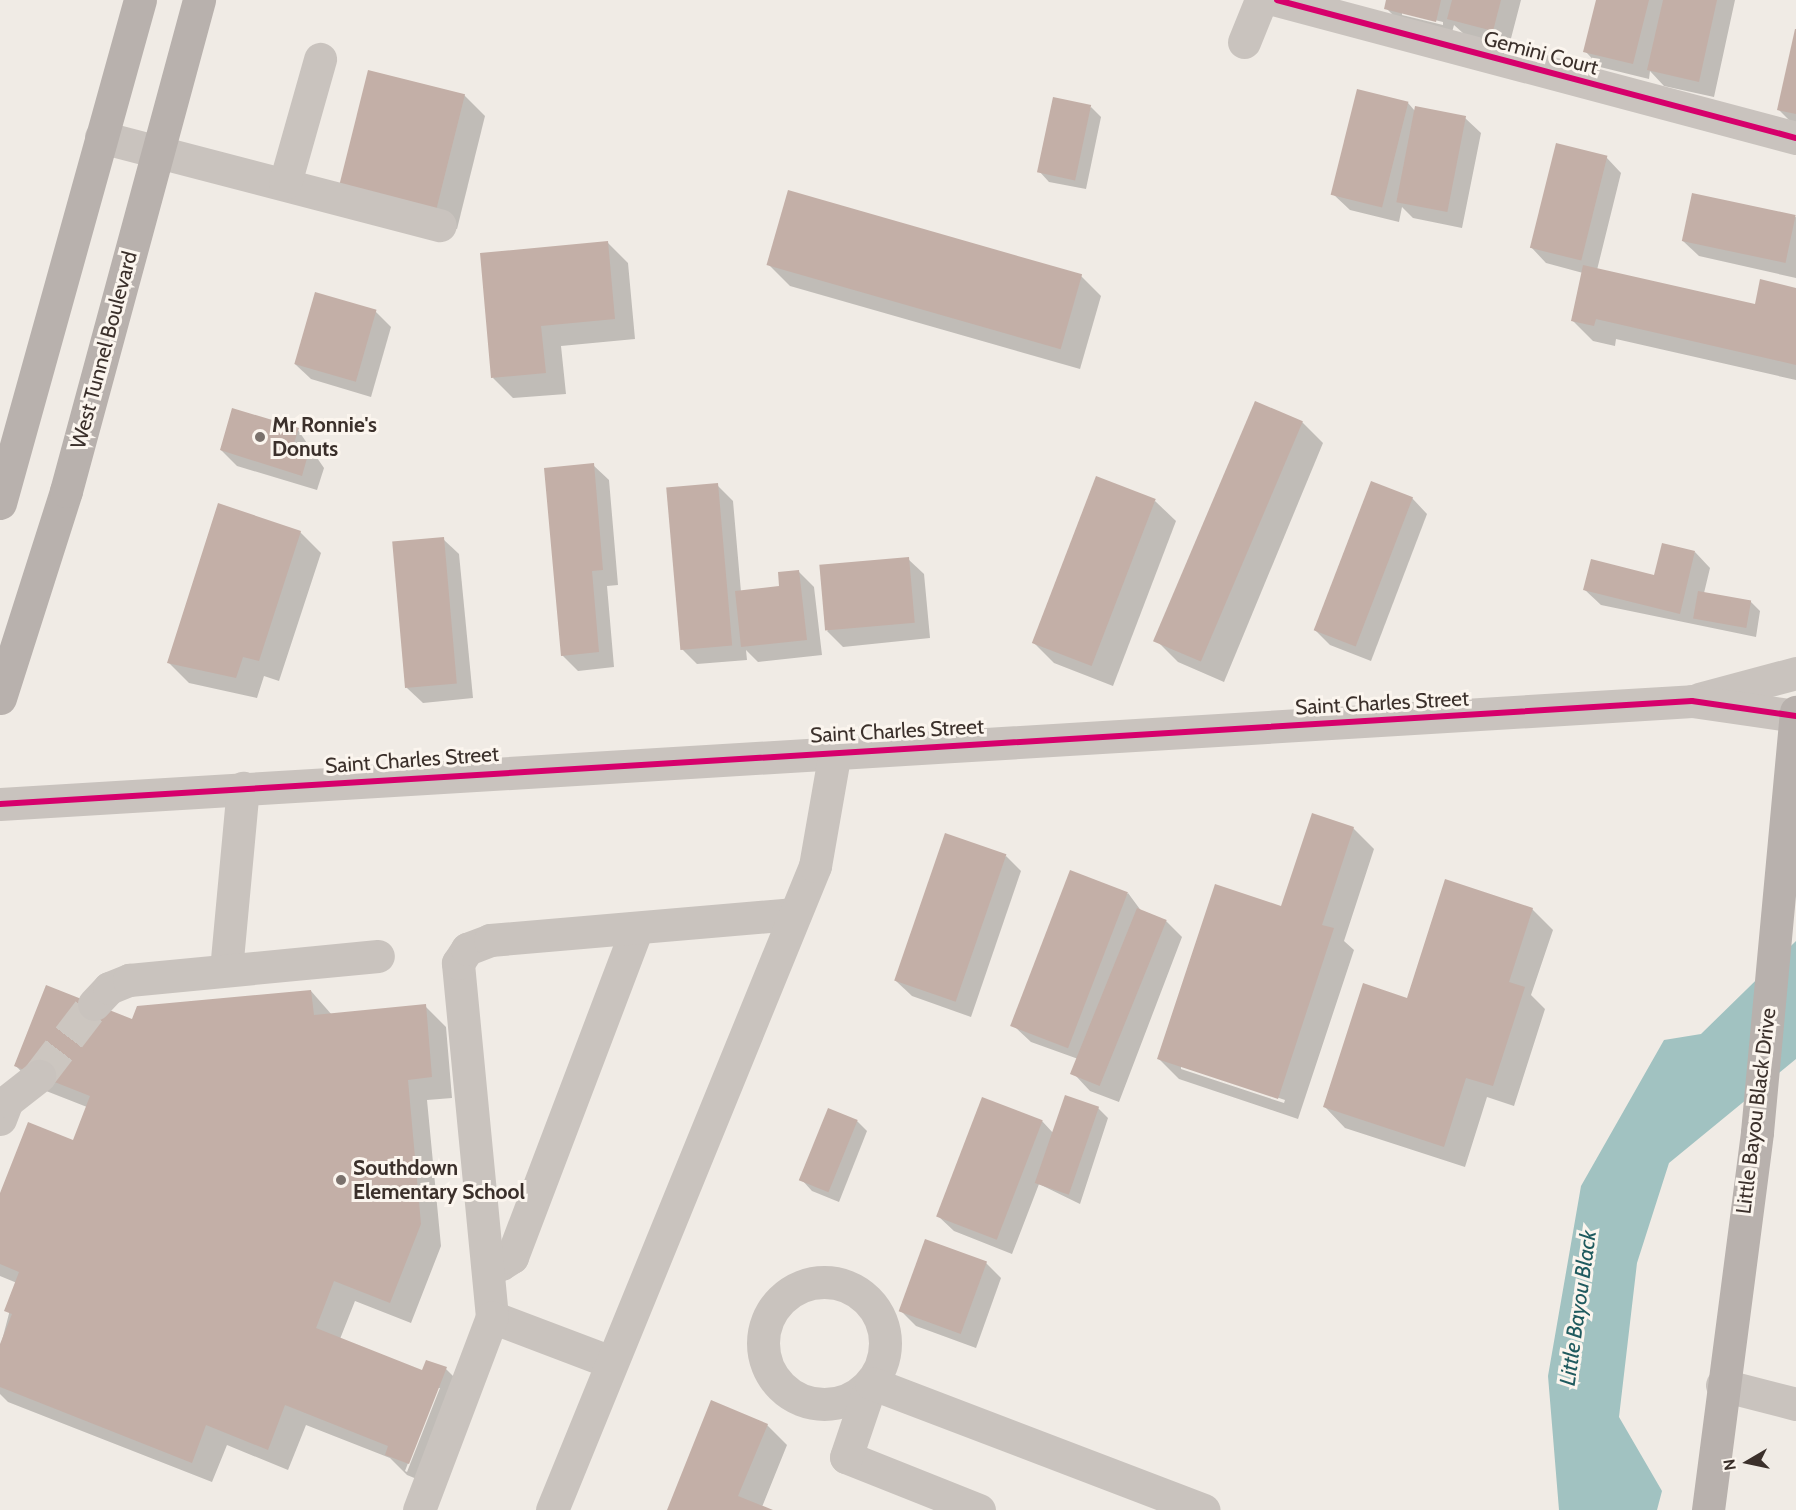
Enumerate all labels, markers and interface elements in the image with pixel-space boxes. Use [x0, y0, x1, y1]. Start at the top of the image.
street label: Gemini Court [1481, 26, 1601, 80]
street label: West Tunnel Boulevard [65, 248, 143, 452]
place label: Mr Ronnie's Donuts [272, 412, 377, 462]
marker: Mr Ronnie's Donuts [253, 430, 267, 444]
street label: Saint Charles Street [1294, 686, 1470, 720]
street label: Saint Charles Street [809, 714, 985, 748]
street label: Saint Charles Street [324, 741, 500, 779]
street label: Little Bayou Black Drive [1731, 1006, 1781, 1216]
place label: Southdown Elementary School [353, 1155, 525, 1205]
marker: Southdown Elementary School [334, 1173, 348, 1187]
water label: Little Bayou Black [1554, 1229, 1602, 1387]
north arrow [1718, 1432, 1778, 1492]
text: N [1719, 1458, 1740, 1472]

